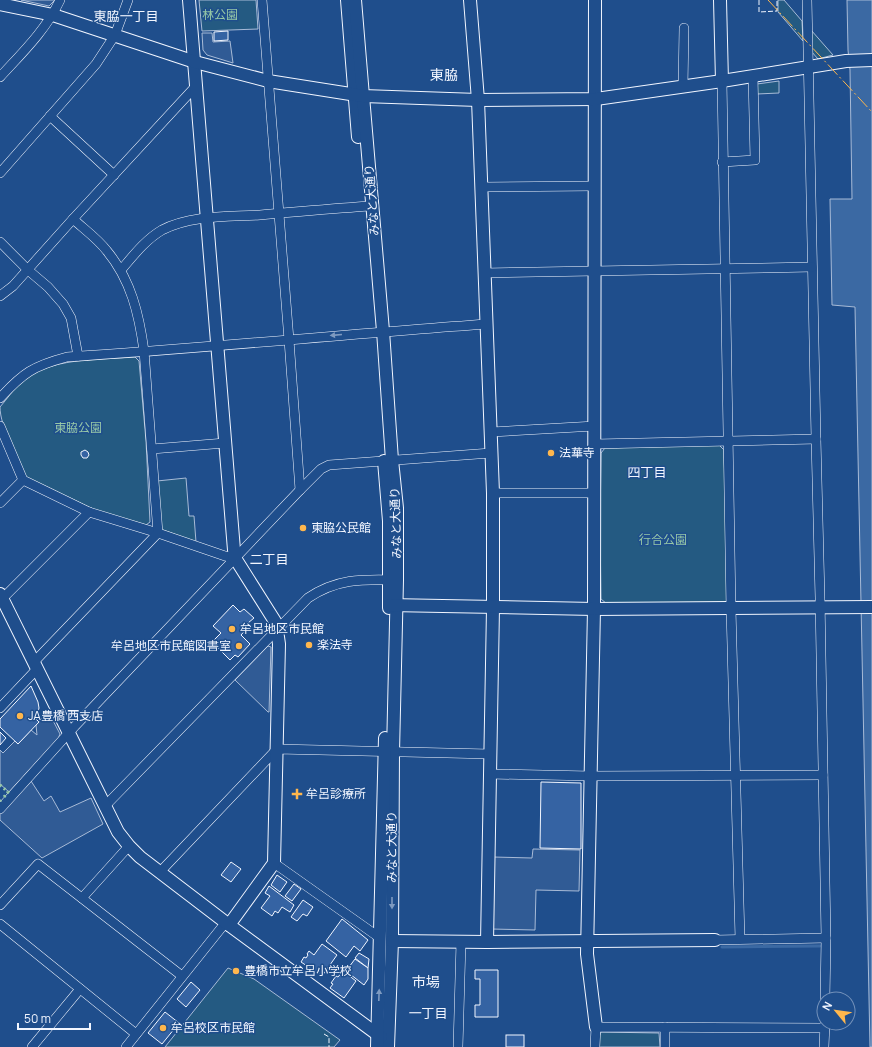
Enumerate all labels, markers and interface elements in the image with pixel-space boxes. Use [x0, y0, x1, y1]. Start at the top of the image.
park label: 林公園 [202, 6, 238, 23]
district label: 東脇一丁目 [93, 7, 159, 25]
district label: 東脇 [430, 65, 458, 84]
street label: みなと大通り [360, 163, 383, 237]
one-way arrow [330, 332, 343, 339]
park label: 東脇公園 [54, 419, 102, 436]
place label: 法華寺 [559, 444, 595, 461]
marker: 法華寺 [546, 448, 556, 458]
district label: 四丁目 [627, 463, 667, 481]
street label: みなと大通り [386, 487, 405, 559]
place label: 東脇公民館 [311, 519, 371, 536]
marker: 東脇公民館 [298, 523, 308, 533]
park label: 行合公園 [639, 531, 687, 548]
district label: 二丁目 [249, 550, 289, 568]
place label: 牟呂地区市民館 [240, 620, 324, 637]
marker: 牟呂地区市民館 [227, 624, 237, 634]
place label: 楽法寺 [317, 636, 353, 653]
place label: 牟呂地区市民館図書室 [111, 637, 231, 654]
marker: 楽法寺 [304, 640, 314, 650]
marker: 牟呂地区市民館図書室 [234, 641, 244, 651]
place label: JA豊橋 西支店 [28, 707, 103, 724]
marker: JA豊橋 西支店 [15, 711, 25, 721]
place label: 牟呂診療所 [306, 785, 366, 802]
marker: 牟呂診療所 [291, 788, 303, 800]
street label: みなと大通り [383, 811, 400, 883]
one-way arrow [389, 897, 395, 910]
place label: 豊橋市立牟呂小学校 [244, 962, 352, 979]
marker: 豊橋市立牟呂小学校 [231, 966, 241, 976]
district label: 市場 [412, 972, 440, 991]
one-way arrow [375, 989, 382, 1001]
north arrow [816, 991, 856, 1031]
text: N [818, 999, 835, 1013]
district label: 一丁目 [408, 1004, 448, 1022]
scale bar [18, 1005, 90, 1031]
text: 50 m [24, 1010, 51, 1027]
place label: 牟呂校区市民館 [171, 1019, 255, 1036]
marker: 牟呂校区市民館 [158, 1023, 168, 1033]

